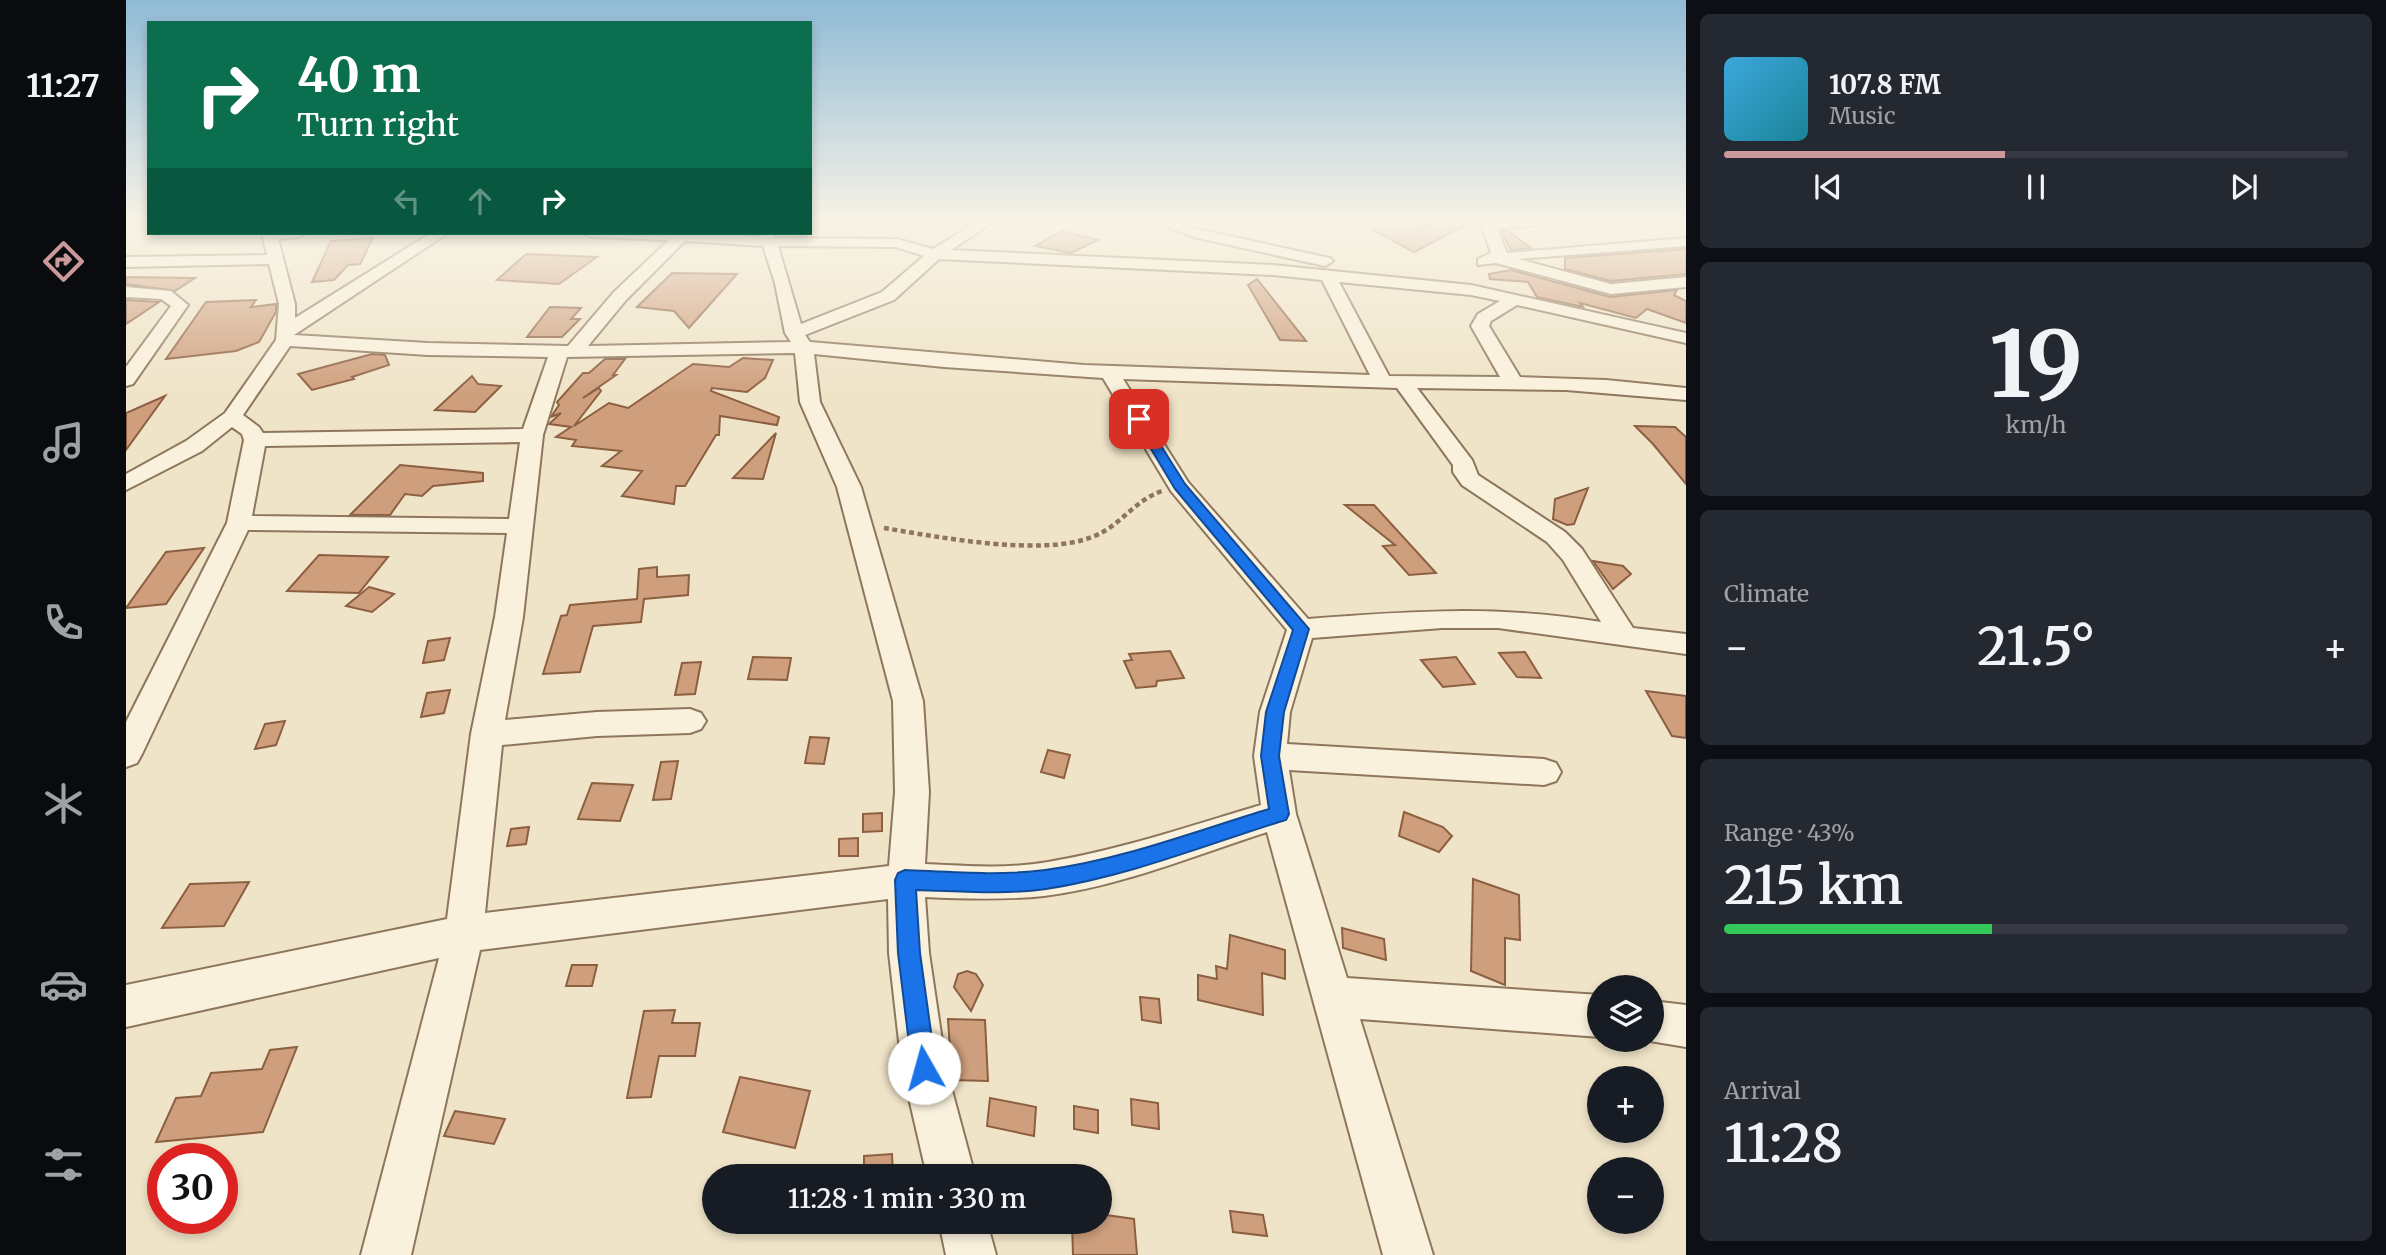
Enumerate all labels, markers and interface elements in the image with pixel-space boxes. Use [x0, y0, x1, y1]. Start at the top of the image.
text: 40 m [297, 44, 421, 105]
icon: right [182, 49, 273, 140]
text: 11:27 [26, 66, 100, 106]
text: 107.8 FM [1829, 68, 1941, 101]
text: Music [1829, 101, 1896, 130]
text: Turn right [297, 105, 459, 145]
icon: previous [1809, 168, 1847, 206]
icon: pause [2017, 168, 2055, 206]
icon: next [2225, 168, 2263, 206]
icon: left [388, 182, 426, 220]
icon: ahead [461, 182, 499, 220]
icon: right [534, 182, 572, 220]
icon: directions [39, 237, 88, 286]
text: 19 [1989, 307, 2083, 422]
pin [1109, 389, 1169, 449]
icon: arrive [1120, 400, 1158, 438]
text: km/h [2006, 410, 2066, 439]
icon: music [39, 418, 88, 467]
text: Climate [1724, 579, 1809, 608]
icon: phone [39, 598, 88, 647]
text: 21.5° [1977, 614, 2095, 679]
text: − [1724, 624, 1749, 671]
text: + [2323, 624, 2348, 671]
icon: climate [39, 779, 88, 828]
text: Range · 43% [1724, 818, 1855, 847]
text: 215 km [1724, 853, 1903, 918]
icon: car [39, 960, 88, 1009]
map controls [1587, 975, 1664, 1234]
button: layers [1587, 975, 1664, 1052]
position arrow [887, 1031, 961, 1105]
button: + [1587, 1066, 1664, 1143]
text: Arrival [1724, 1076, 1801, 1105]
text: 11:28 [1724, 1111, 1843, 1176]
icon: filters [39, 1140, 88, 1189]
speed limit sign: 30 [147, 1143, 238, 1234]
button: − [1587, 1157, 1664, 1234]
text: 11:28 · 1 min · 330 m [788, 1182, 1026, 1215]

